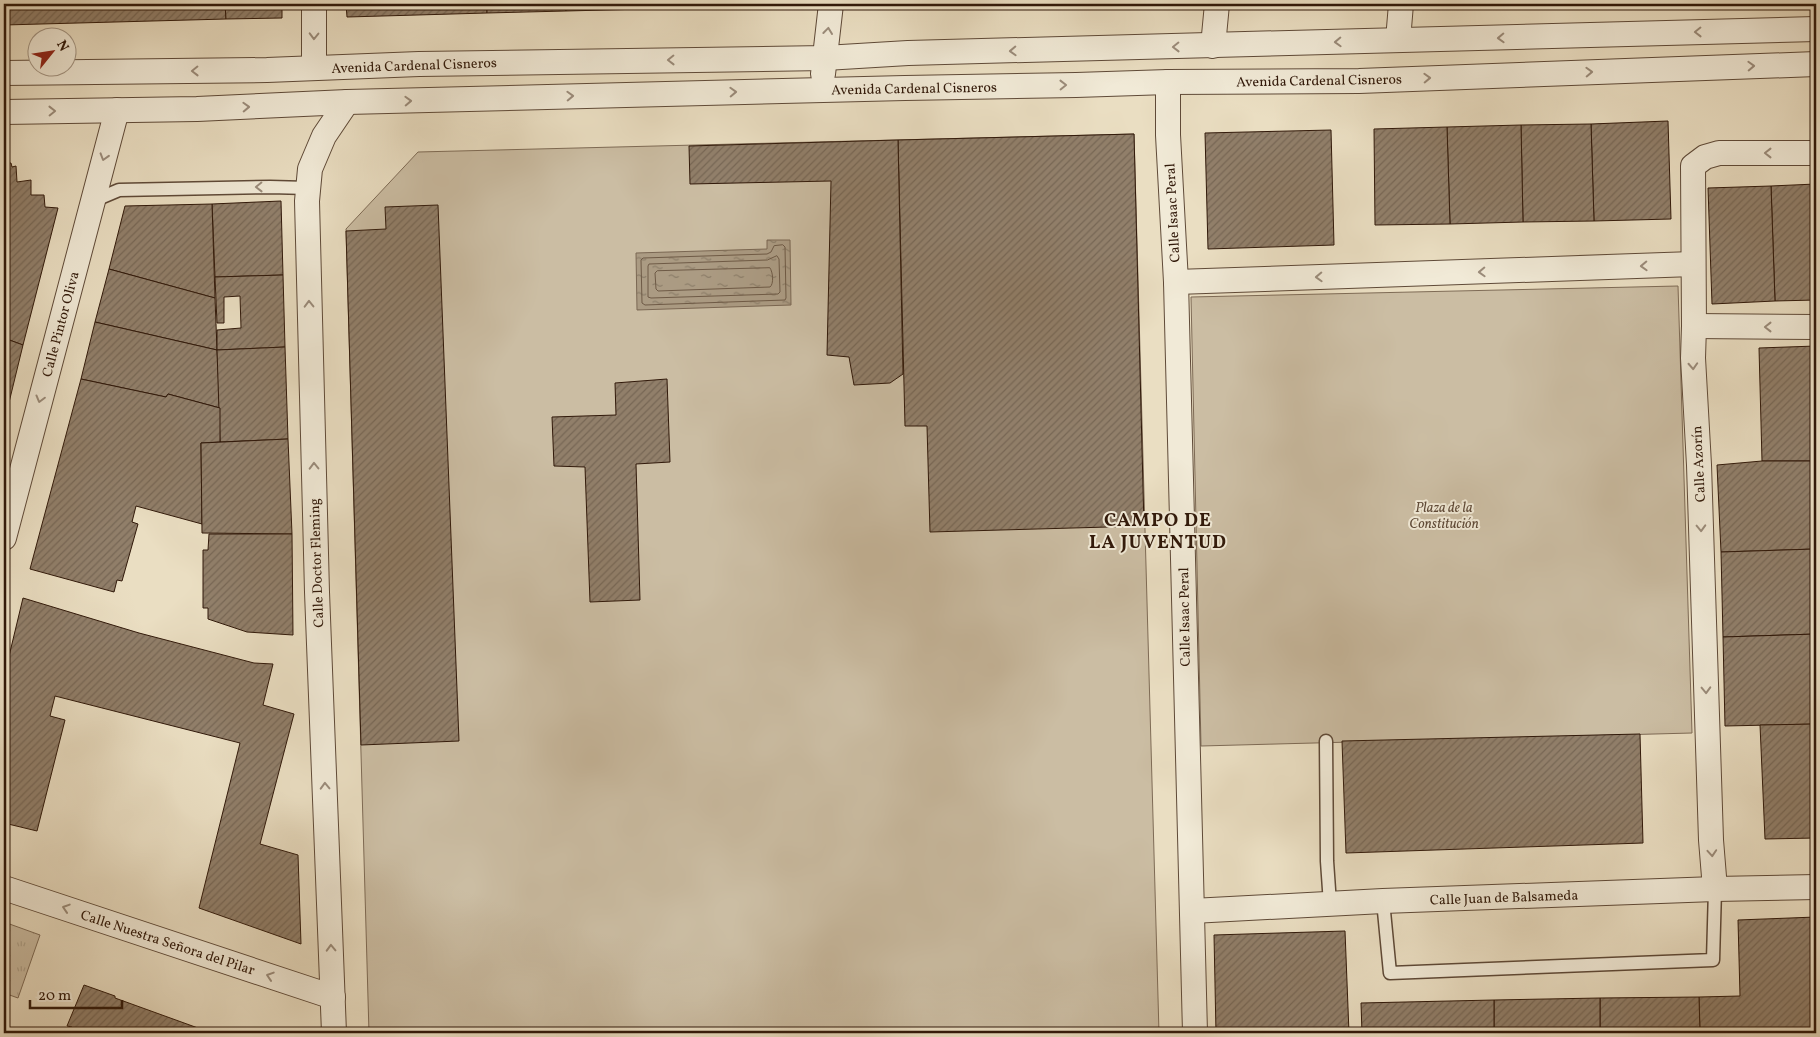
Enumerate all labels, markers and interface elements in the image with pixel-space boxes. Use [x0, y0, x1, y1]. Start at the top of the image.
one-way arrow [822, 26, 833, 34]
one-way arrow [1693, 27, 1701, 38]
north arrow [28, 28, 78, 78]
one-way arrow [309, 32, 319, 40]
one-way arrow [1496, 32, 1504, 43]
text: N [51, 37, 73, 55]
one-way arrow [1334, 37, 1342, 48]
one-way arrow [1171, 42, 1179, 52]
one-way arrow [1009, 45, 1017, 56]
street label: Avenida Cardenal Cisneros [331, 54, 497, 79]
one-way arrow [667, 55, 675, 65]
one-way arrow [1748, 61, 1756, 72]
one-way arrow [191, 66, 199, 76]
one-way arrow [1585, 67, 1593, 78]
street label: Avenida Cardenal Cisneros [1236, 71, 1402, 92]
one-way arrow [1423, 73, 1431, 84]
street label: Avenida Cardenal Cisneros [831, 79, 997, 100]
one-way arrow [1060, 80, 1067, 90]
one-way arrow [730, 87, 737, 97]
one-way arrow [567, 91, 575, 101]
one-way arrow [404, 95, 412, 106]
one-way arrow [242, 101, 250, 112]
one-way arrow [49, 106, 57, 117]
one-way arrow [1763, 148, 1771, 158]
one-way arrow [100, 152, 110, 161]
street label: Calle Isaac Peral [1161, 163, 1186, 263]
one-way arrow [255, 182, 263, 192]
one-way arrow [1640, 261, 1648, 272]
one-way arrow [1478, 267, 1486, 277]
street label: Calle Pintor Oliva [38, 269, 85, 379]
one-way arrow [1315, 272, 1323, 283]
one-way arrow [304, 299, 315, 307]
one-way arrow [1763, 322, 1771, 332]
one-way arrow [1688, 362, 1699, 370]
one-way arrow [36, 394, 46, 402]
street label: Calle Azorín [1688, 425, 1711, 503]
one-way arrow [308, 462, 319, 470]
street label: Calle Doctor Fleming [306, 498, 329, 628]
park label: Plaza de la Constitución [1409, 499, 1479, 534]
district label: CAMPO DE LA JUVENTUD [1089, 508, 1227, 556]
one-way arrow [1695, 524, 1706, 532]
street label: Calle Isaac Peral [1175, 567, 1196, 667]
one-way arrow [1701, 687, 1711, 695]
one-way arrow [319, 781, 330, 789]
one-way arrow [1707, 849, 1718, 857]
street label: Calle Juan de Balsameda [1429, 886, 1579, 911]
one-way arrow [62, 904, 71, 914]
street label: Calle Nuestra Señora del Pilar [78, 906, 257, 981]
one-way arrow [326, 944, 337, 952]
one-way arrow [266, 972, 275, 982]
scale bar [30, 977, 122, 1009]
text: 20 m [38, 986, 71, 1007]

